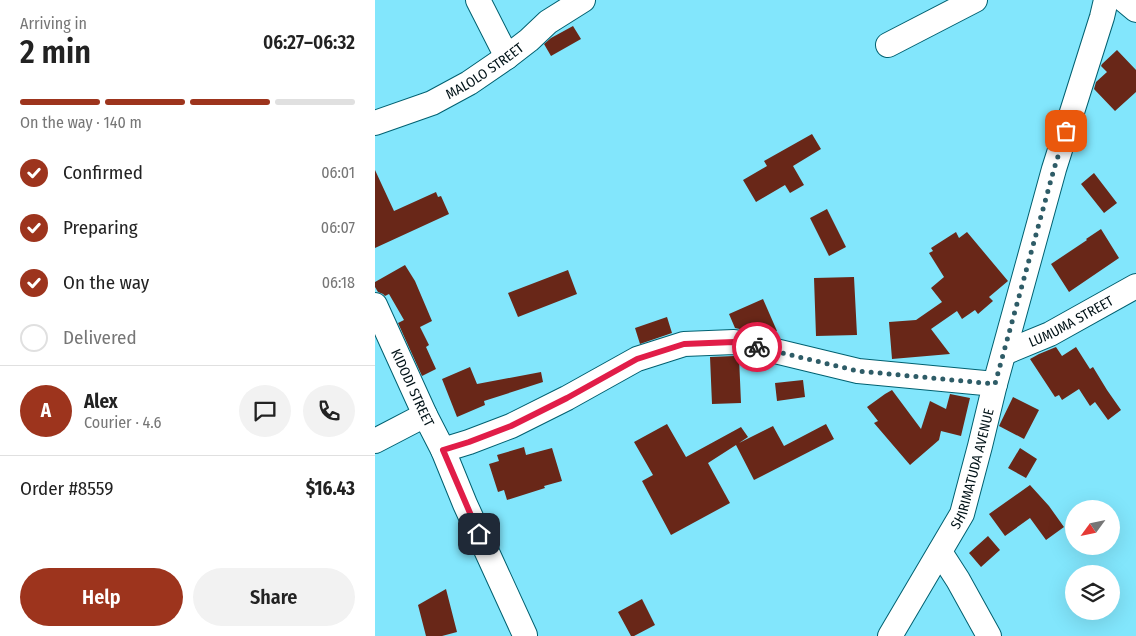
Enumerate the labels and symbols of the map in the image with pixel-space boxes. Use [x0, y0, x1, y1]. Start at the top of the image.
street label: MALOLO STREET [443, 39, 527, 103]
pin [1045, 110, 1087, 152]
street label: LUMUMA STREET [1026, 292, 1117, 351]
courier [732, 322, 782, 372]
street label: KIDODI STREET [387, 347, 438, 430]
street label: SHIRIMATUDA AVENUE [947, 406, 998, 532]
north arrow [1065, 500, 1120, 555]
pin [458, 513, 500, 555]

